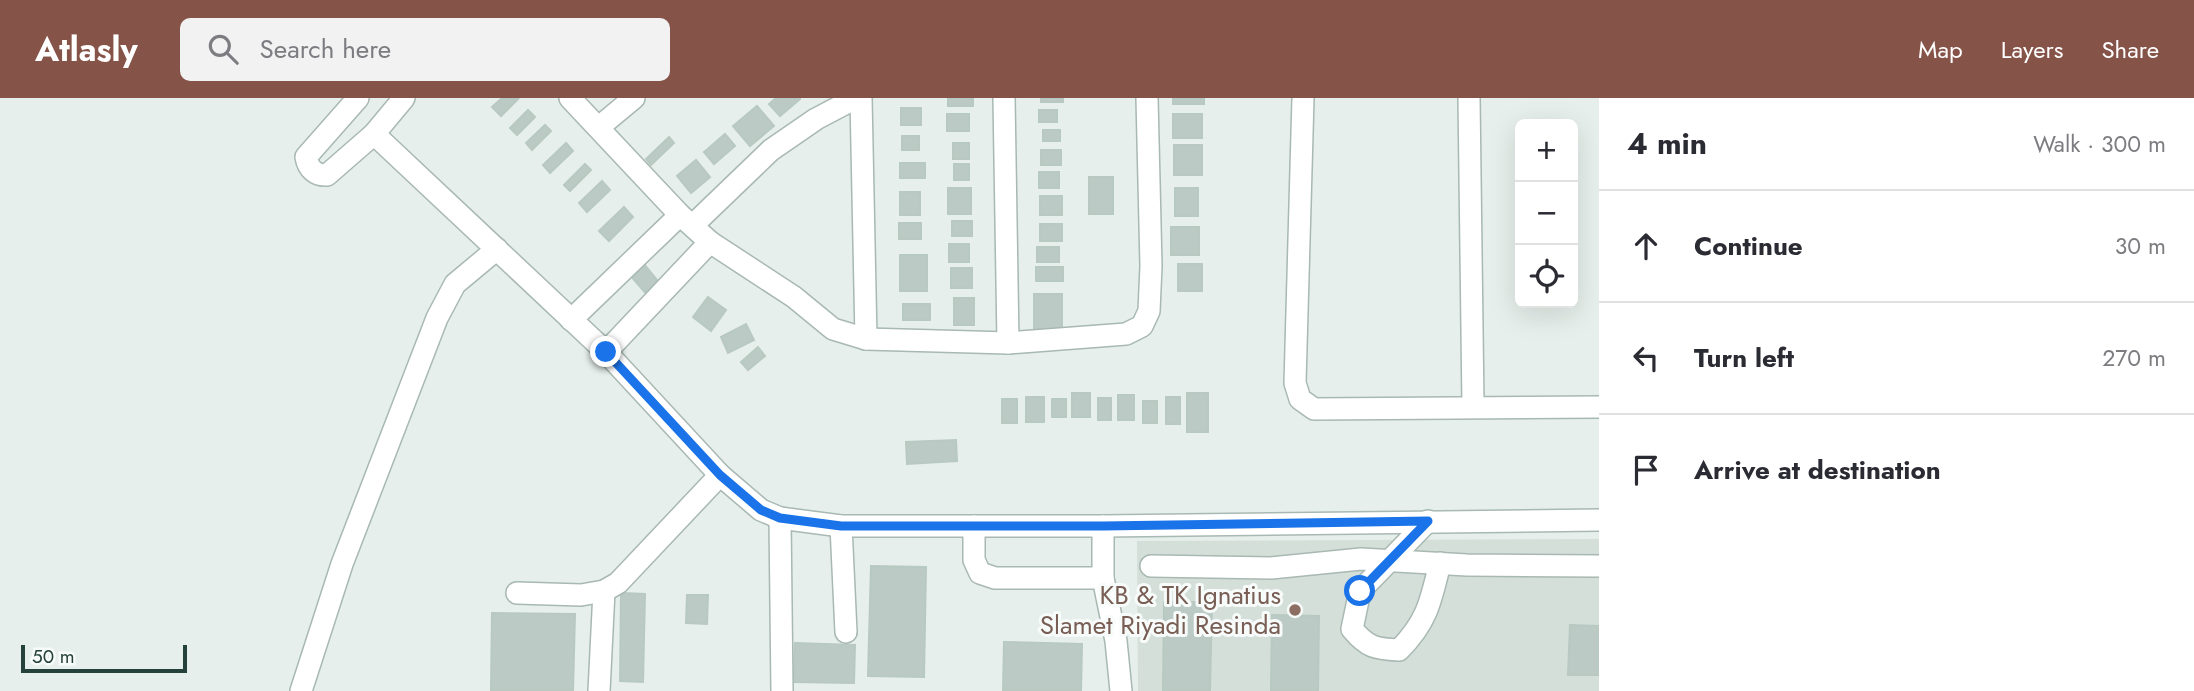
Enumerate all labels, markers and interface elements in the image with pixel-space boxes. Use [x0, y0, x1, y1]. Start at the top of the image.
search box [180, 18, 670, 81]
text: Atlasly [35, 26, 138, 73]
icon: search [204, 30, 242, 68]
text: Search here [260, 30, 391, 68]
text: Map [1918, 32, 1963, 67]
text: Layers [2001, 32, 2063, 67]
text: Share [2101, 32, 2159, 67]
map controls [1515, 119, 1578, 308]
button: + [1515, 119, 1578, 182]
text: 4 min [1627, 122, 1707, 165]
text: Walk · 300 m [2033, 127, 2166, 161]
button: − [1515, 182, 1578, 245]
icon: ahead [1627, 227, 1665, 265]
text: Continue [1694, 227, 1803, 265]
text: 30 m [2115, 229, 2166, 263]
button: locate [1515, 245, 1578, 308]
route end [590, 336, 621, 367]
icon: left [1627, 339, 1665, 377]
text: Turn left [1694, 339, 1794, 377]
text: 270 m [2102, 341, 2166, 375]
icon: arrive [1627, 451, 1665, 489]
text: Arrive at destination [1694, 451, 1941, 489]
route start [1344, 575, 1375, 606]
place label: KB & TK Ignatius Slamet Riyadi Resinda [1040, 576, 1281, 644]
marker: KB & TK Ignatius Slamet Riyadi Resinda [1287, 602, 1303, 618]
scale bar [21, 642, 187, 674]
text: 50 m [32, 643, 75, 670]

